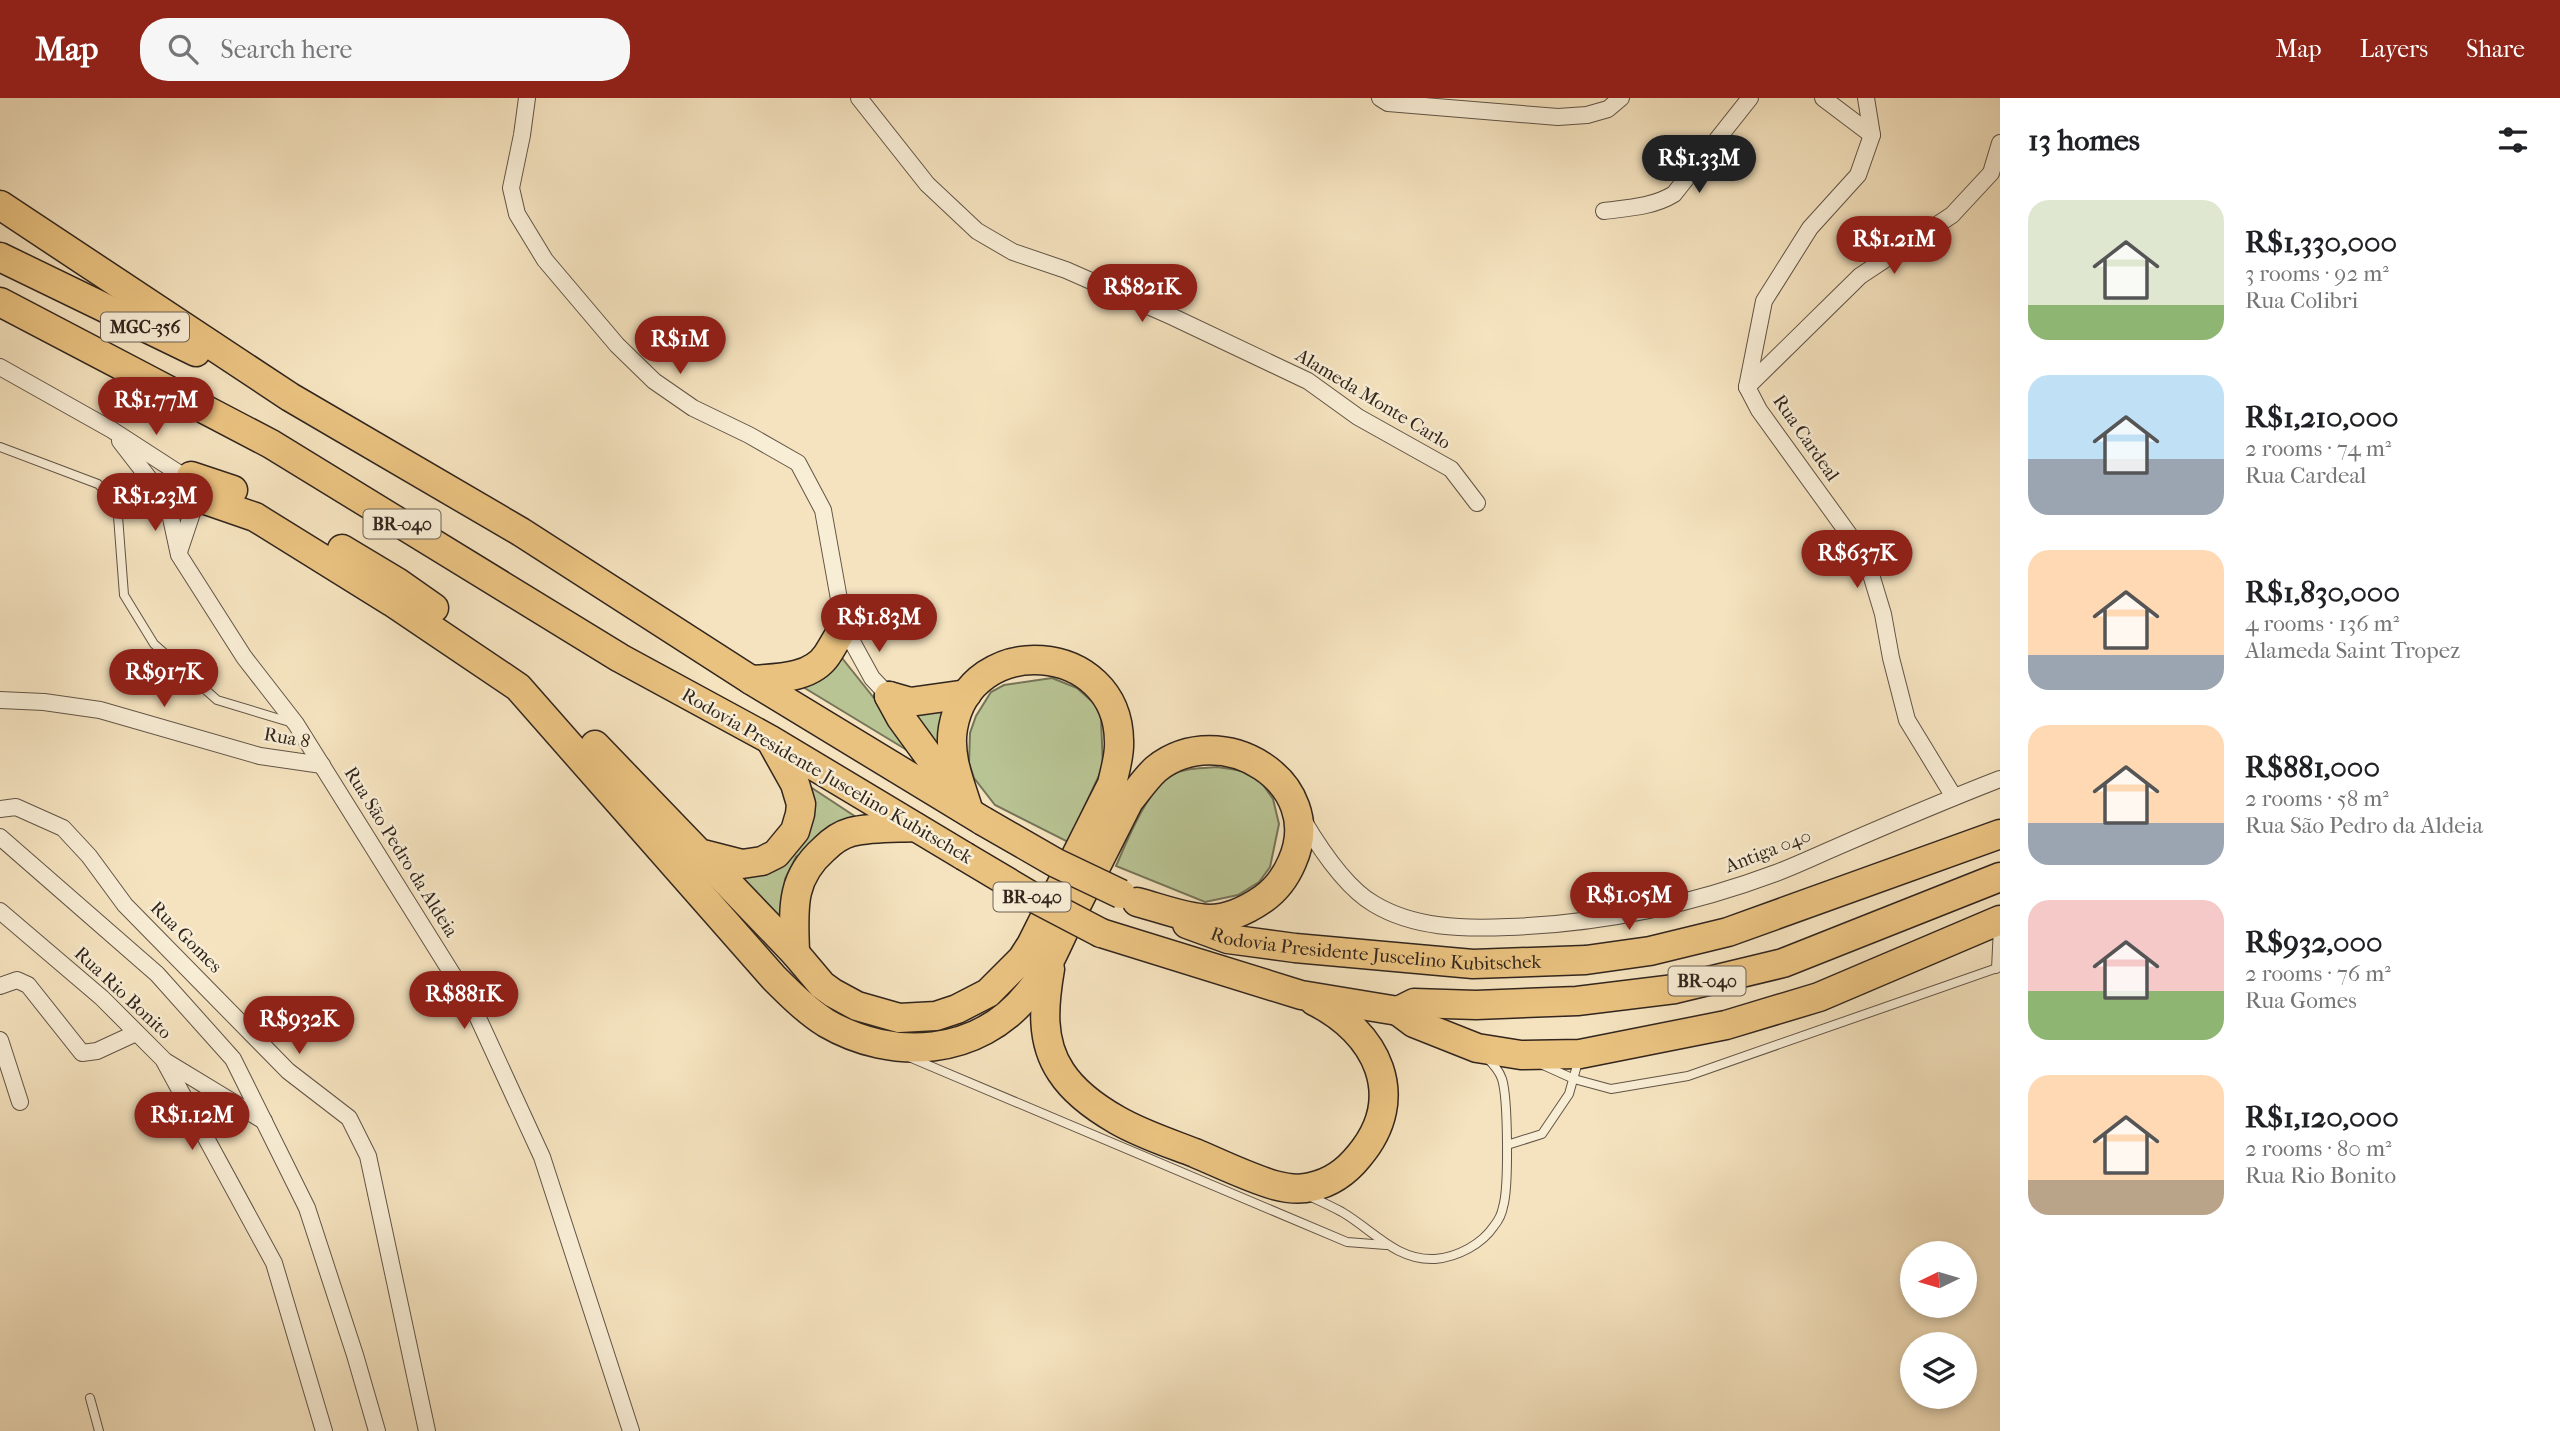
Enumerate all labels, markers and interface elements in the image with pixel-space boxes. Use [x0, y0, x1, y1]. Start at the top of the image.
search box [140, 18, 630, 81]
text: Map [35, 30, 98, 69]
icon: search [164, 30, 202, 68]
text: Search here [220, 34, 352, 65]
text: Map [2276, 35, 2322, 63]
text: Layers [2360, 35, 2428, 63]
text: Share [2466, 35, 2525, 63]
icon: filters [2494, 121, 2532, 159]
text: 13 homes [2028, 123, 2140, 158]
pin: R$1.33M [1634, 136, 1764, 195]
text: R$1.33M [1658, 144, 1740, 171]
pin: R$1.21M [1829, 216, 1959, 276]
text: R$1.21M [1852, 225, 1936, 252]
text: R$1,330,000 [2245, 225, 2397, 260]
icon: home [2084, 228, 2168, 312]
text: 3 rooms · 92 m² [2245, 260, 2389, 287]
pin: R$821K [1085, 264, 1199, 324]
text: R$821K [1103, 273, 1181, 300]
text: Rua Colibri [2245, 287, 2358, 314]
road number: MGC-356 [101, 312, 189, 342]
pin: R$1M [639, 316, 721, 376]
text: R$1M [651, 325, 709, 352]
street label: Alameda Monte Carlo [1291, 344, 1455, 454]
pin: R$1.77M [91, 378, 221, 437]
text: R$1.77M [114, 386, 198, 413]
street label: Rua Cardeal [1768, 391, 1844, 485]
text: R$1,210,000 [2245, 400, 2399, 435]
icon: home [2084, 403, 2168, 487]
text: 2 rooms · 74 m² [2245, 435, 2391, 462]
text: Rua Cardeal [2245, 462, 2366, 489]
pin: R$1.23M [90, 474, 220, 533]
text: R$1.23M [113, 482, 197, 509]
road number: BR-040 [364, 510, 440, 538]
pin: R$637K [1800, 531, 1914, 590]
text: R$637K [1817, 539, 1897, 566]
text: R$1,830,000 [2245, 575, 2400, 610]
icon: home [2084, 578, 2168, 662]
pin: R$1.83M [814, 594, 944, 654]
text: R$1.83M [837, 603, 921, 630]
text: 4 rooms · 136 m² [2245, 610, 2399, 637]
text: Alameda Saint Tropez [2245, 637, 2460, 664]
pin: R$917K [107, 650, 221, 709]
text: R$917K [125, 658, 203, 685]
street label: Rodovia Presidente Juscelino Kubitschek [678, 683, 976, 869]
street label: Rua 8 [262, 723, 312, 753]
text: R$881,000 [2245, 750, 2380, 785]
icon: home [2084, 753, 2168, 837]
street label: Rua São Pedro da Aldeia [340, 763, 463, 941]
text: 2 rooms · 58 m² [2245, 785, 2389, 812]
text: Rua São Pedro da Aldeia [2245, 812, 2483, 839]
street label: Antiga 040 [1721, 825, 1814, 878]
pin: R$1.05M [1564, 872, 1694, 932]
text: R$1.05M [1586, 881, 1672, 908]
road number: BR-040 [993, 882, 1070, 912]
street label: Rua Gomes [146, 897, 226, 977]
street label: Rodovia Presidente Juscelino Kubitschek [1207, 923, 1542, 975]
text: R$932,000 [2245, 925, 2383, 960]
icon: home [2084, 928, 2168, 1012]
street label: Rua Rio Bonito [70, 942, 176, 1044]
text: 2 rooms · 76 m² [2245, 960, 2391, 987]
road number: BR-040 [1668, 966, 1746, 996]
pin: R$881K [407, 972, 521, 1031]
text: R$881K [425, 980, 503, 1007]
text: Rua Gomes [2245, 987, 2357, 1014]
pin: R$932K [242, 996, 356, 1056]
text: R$932K [259, 1005, 339, 1032]
pin: R$1.12M [127, 1093, 257, 1152]
text: R$1,120,000 [2245, 1100, 2399, 1135]
text: R$1.12M [150, 1101, 234, 1128]
icon: home [2084, 1103, 2168, 1187]
text: 2 rooms · 80 m² [2245, 1135, 2392, 1162]
text: Rua Rio Bonito [2245, 1162, 2396, 1189]
north arrow [1900, 1241, 1978, 1318]
map controls [1900, 1241, 1977, 1409]
button: layers [1900, 1332, 1977, 1409]

